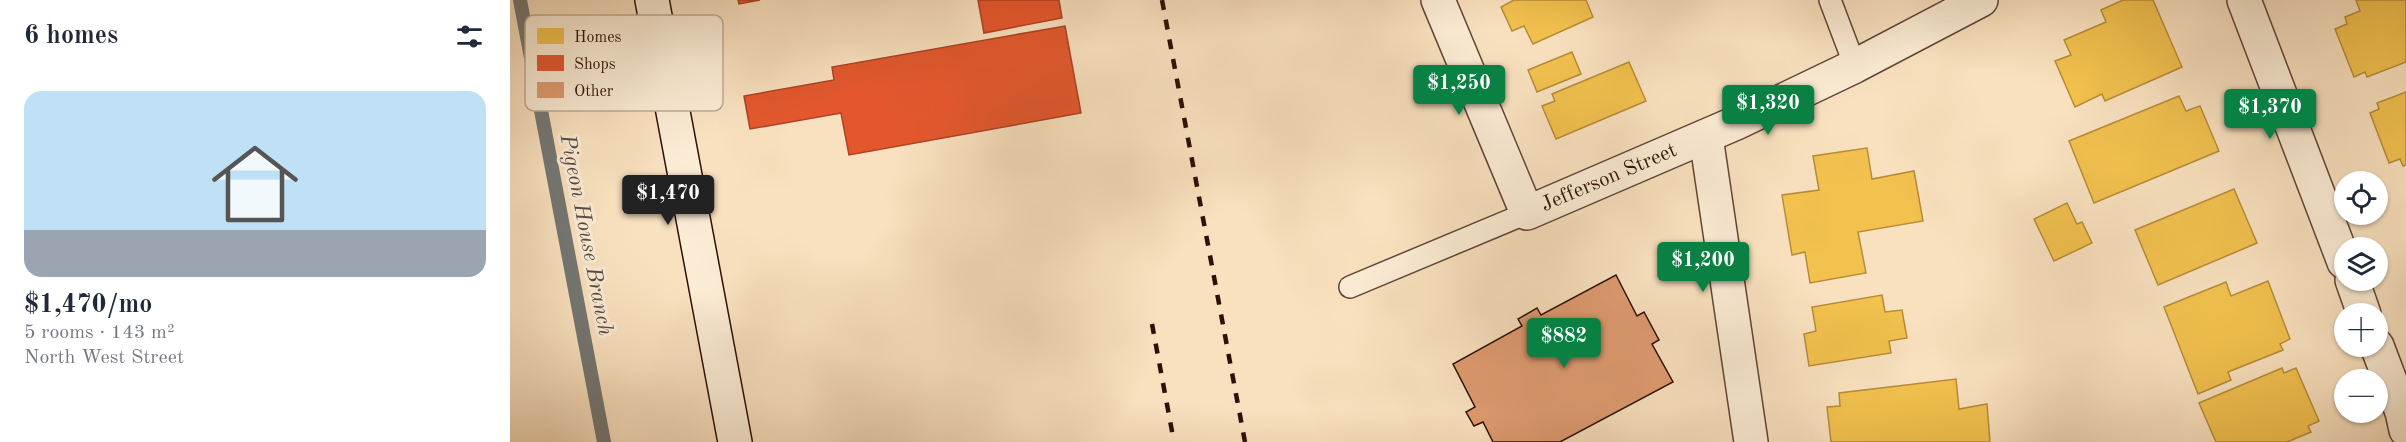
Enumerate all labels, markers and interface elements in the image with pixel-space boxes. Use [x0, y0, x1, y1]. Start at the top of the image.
legend [525, 15, 723, 111]
icon: filters [453, 20, 486, 53]
text: 6 homes [24, 23, 118, 49]
text: Homes [574, 30, 622, 46]
text: Shops [574, 57, 616, 73]
pin: $1,250 [1410, 65, 1508, 116]
text: $1,250 [1427, 74, 1491, 94]
text: Other [574, 84, 614, 100]
pin: $1,320 [1719, 85, 1817, 136]
pin: $1,370 [2221, 89, 2319, 140]
text: $1,320 [1736, 94, 1800, 114]
text: $1,370 [2238, 98, 2302, 118]
icon: home [201, 130, 309, 238]
water label: Pigeon House Branch [555, 131, 616, 338]
street label: Jefferson Street [1538, 140, 1680, 216]
map controls [2334, 171, 2388, 423]
button: locate [2334, 171, 2388, 225]
pin: $1,470 [619, 175, 717, 226]
text: $1,470 [636, 184, 700, 204]
button: layers [2334, 237, 2388, 291]
pin: $1,200 [1654, 242, 1752, 293]
text: $1,200 [1671, 251, 1735, 271]
text: $1,470/mo [24, 292, 152, 318]
button: + [2334, 303, 2388, 357]
pin: $882 [1528, 318, 1600, 369]
text: 5 rooms · 143 m² [24, 323, 174, 343]
text: $882 [1541, 327, 1587, 347]
text: North West Street [24, 348, 184, 368]
button: − [2334, 369, 2388, 423]

